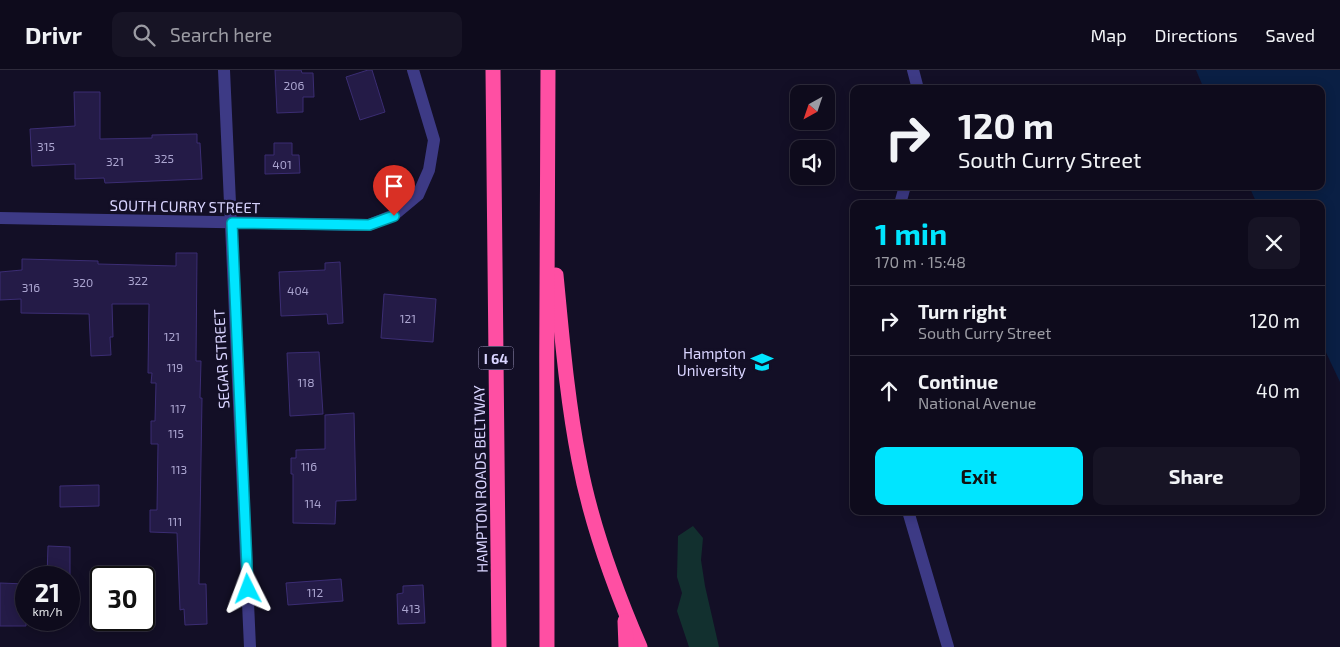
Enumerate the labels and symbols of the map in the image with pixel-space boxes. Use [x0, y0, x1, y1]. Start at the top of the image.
house number: 206 [284, 78, 305, 92]
north arrow [790, 85, 835, 130]
house number: 315 [37, 139, 55, 153]
house number: 325 [154, 151, 174, 165]
house number: 321 [106, 154, 124, 168]
house number: 401 [272, 157, 292, 171]
pin [373, 165, 415, 216]
street label: SOUTH CURRY STREET [109, 196, 261, 216]
house number: 322 [128, 273, 148, 287]
house number: 320 [73, 275, 93, 289]
house number: 316 [22, 280, 40, 294]
house number: 404 [287, 283, 309, 297]
street label: SEGAR STREET [209, 308, 233, 409]
house number: 121 [400, 311, 416, 325]
house number: 121 [164, 329, 180, 343]
place label: Hampton University [677, 344, 746, 379]
road number: I 64 [478, 346, 514, 370]
school or university icon: Hampton University [749, 349, 775, 375]
house number: 119 [167, 360, 183, 374]
house number: 118 [298, 375, 314, 389]
street label: HAMPTON ROADS BELTWAY [469, 385, 491, 573]
house number: 117 [170, 401, 186, 415]
house number: 115 [168, 426, 184, 440]
house number: 116 [301, 459, 317, 473]
house number: 113 [171, 462, 187, 476]
house number: 114 [305, 496, 321, 510]
house number: 111 [168, 514, 182, 528]
position arrow [221, 562, 273, 614]
speed limit sign: 30 [90, 566, 155, 631]
house number: 112 [307, 585, 323, 599]
house number: 413 [402, 601, 420, 615]

